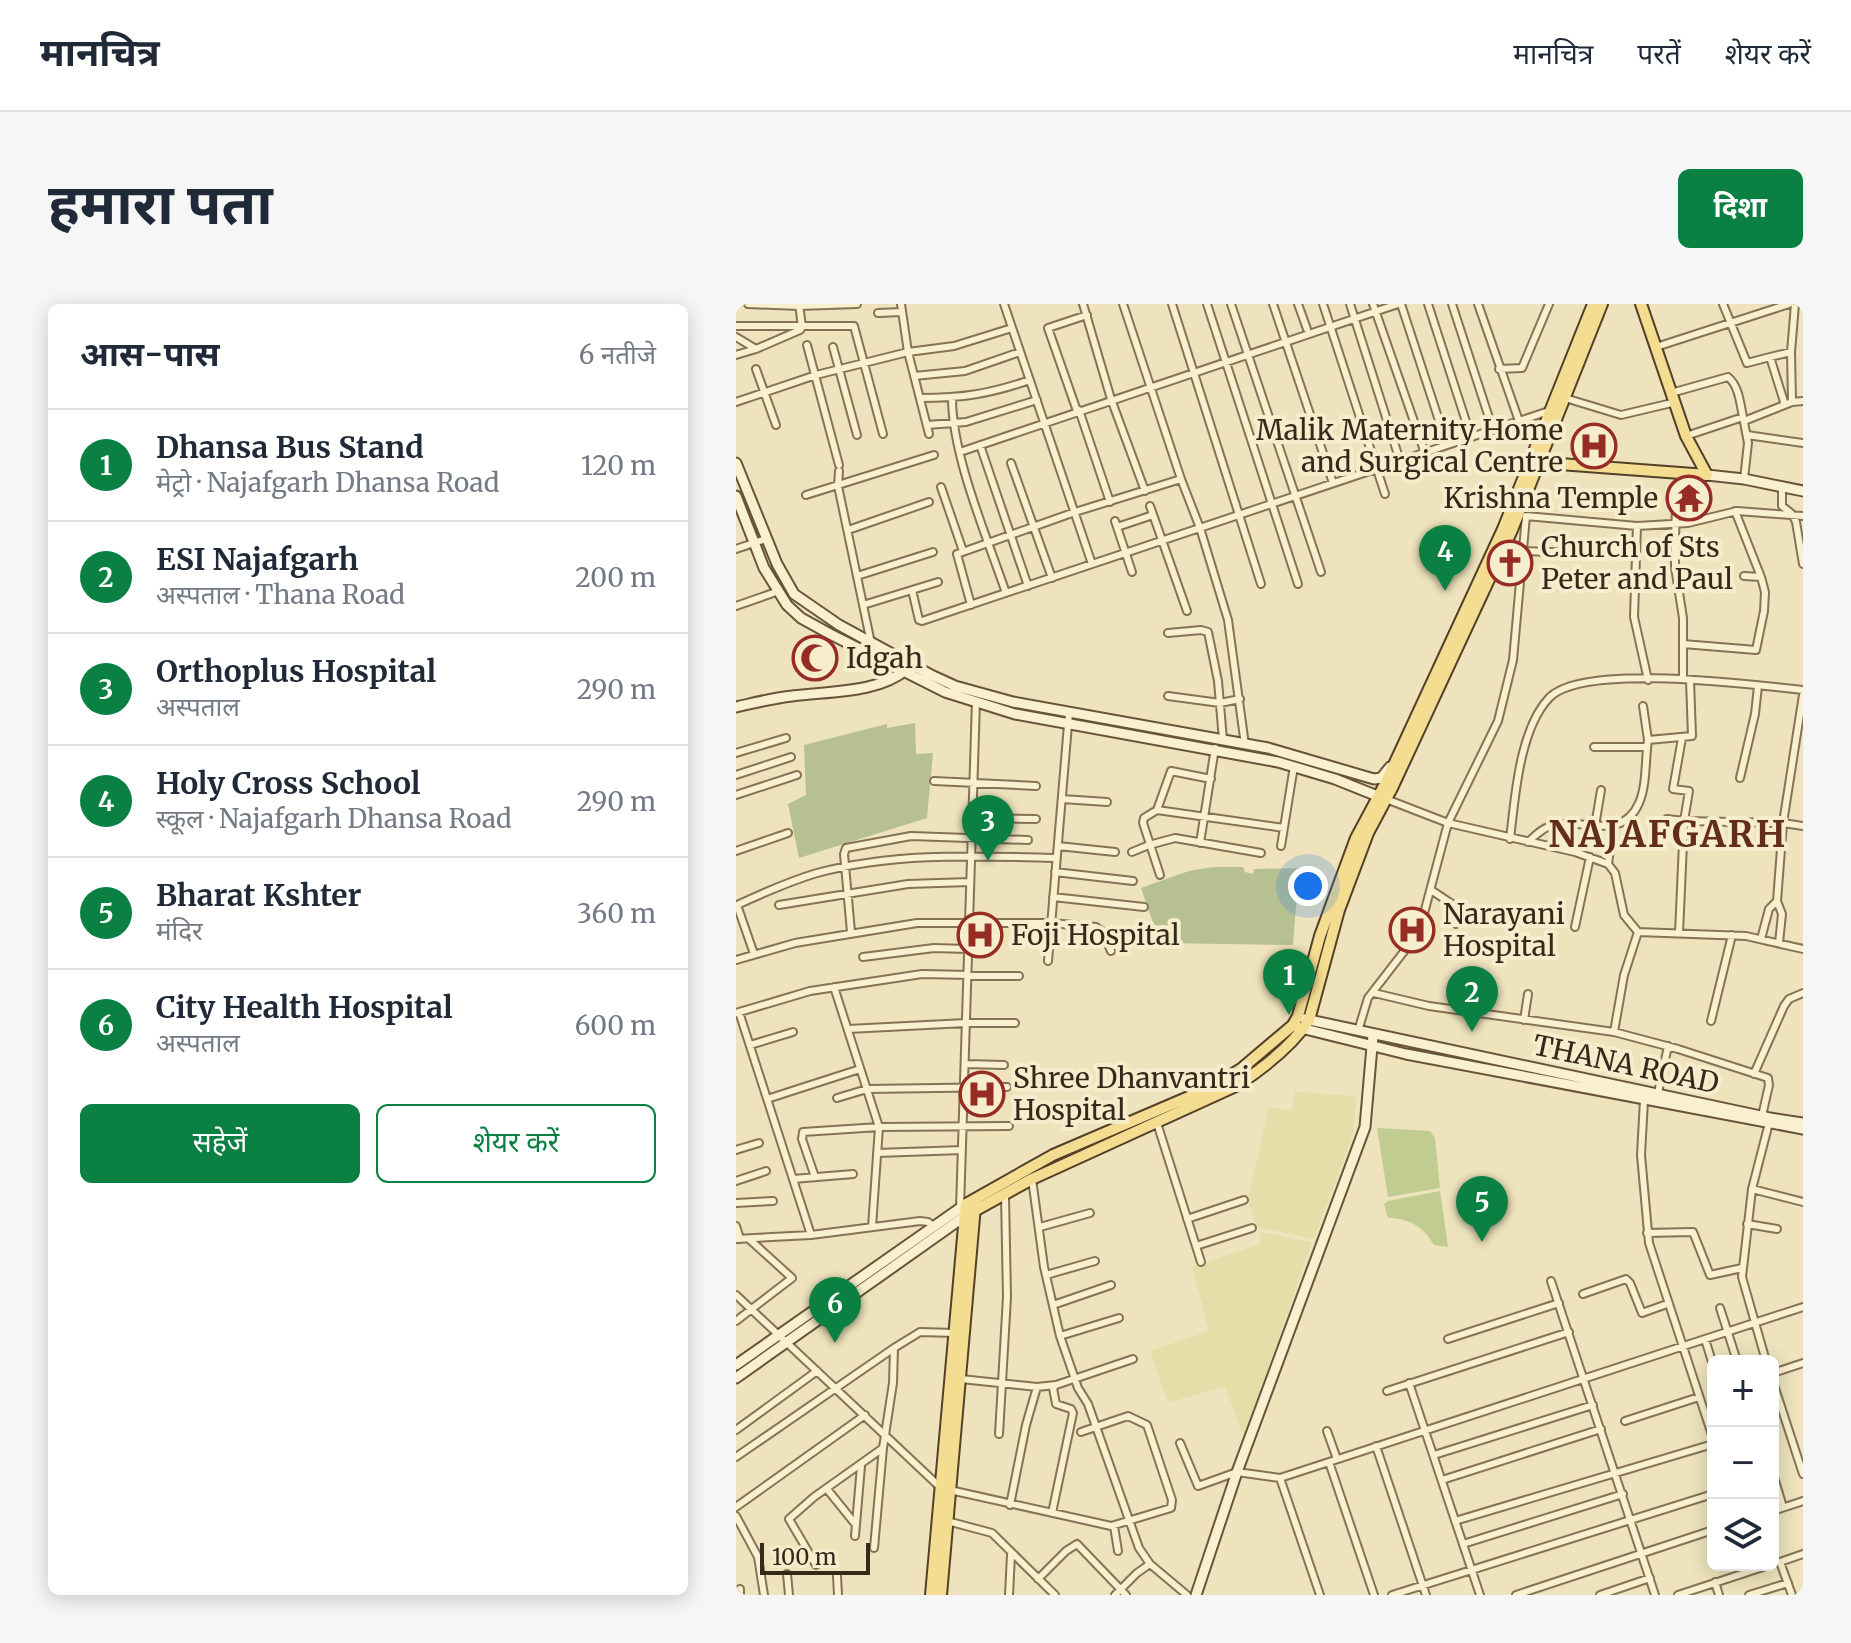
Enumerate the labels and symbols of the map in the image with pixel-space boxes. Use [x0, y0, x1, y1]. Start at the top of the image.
place label: Malik Maternity Home and Surgical Centre [1256, 412, 1563, 480]
hospital icon: Malik Maternity Home and Surgical Centre [1570, 422, 1618, 470]
temple icon: Krishna Temple [1665, 474, 1713, 522]
place label: Krishna Temple [1443, 480, 1658, 516]
pin: 4 [1419, 525, 1471, 591]
place label: Church of Sts Peter and Paul [1541, 529, 1733, 597]
church icon: Church of Sts Peter and Paul [1486, 539, 1534, 587]
mosque icon: Idgah [791, 634, 839, 682]
place label: Idgah [846, 640, 923, 676]
pin: 3 [962, 795, 1014, 861]
district label: NAJAFGARH [1549, 812, 1787, 857]
your location [1288, 866, 1328, 906]
place label: Narayani Hospital [1443, 896, 1565, 964]
hospital icon: Narayani Hospital [1388, 906, 1436, 954]
hospital icon: Foji Hospital [956, 911, 1004, 959]
place label: Foji Hospital [1011, 917, 1180, 953]
pin: 1 [1263, 949, 1315, 1015]
pin: 2 [1446, 966, 1498, 1032]
street label: THANA ROAD [1530, 1027, 1722, 1101]
place label: Shree Dhanvantri Hospital [1013, 1060, 1250, 1128]
hospital icon: Shree Dhanvantri Hospital [958, 1070, 1006, 1118]
pin: 5 [1456, 1176, 1508, 1242]
pin: 6 [809, 1277, 861, 1343]
scale bar [760, 1539, 870, 1575]

